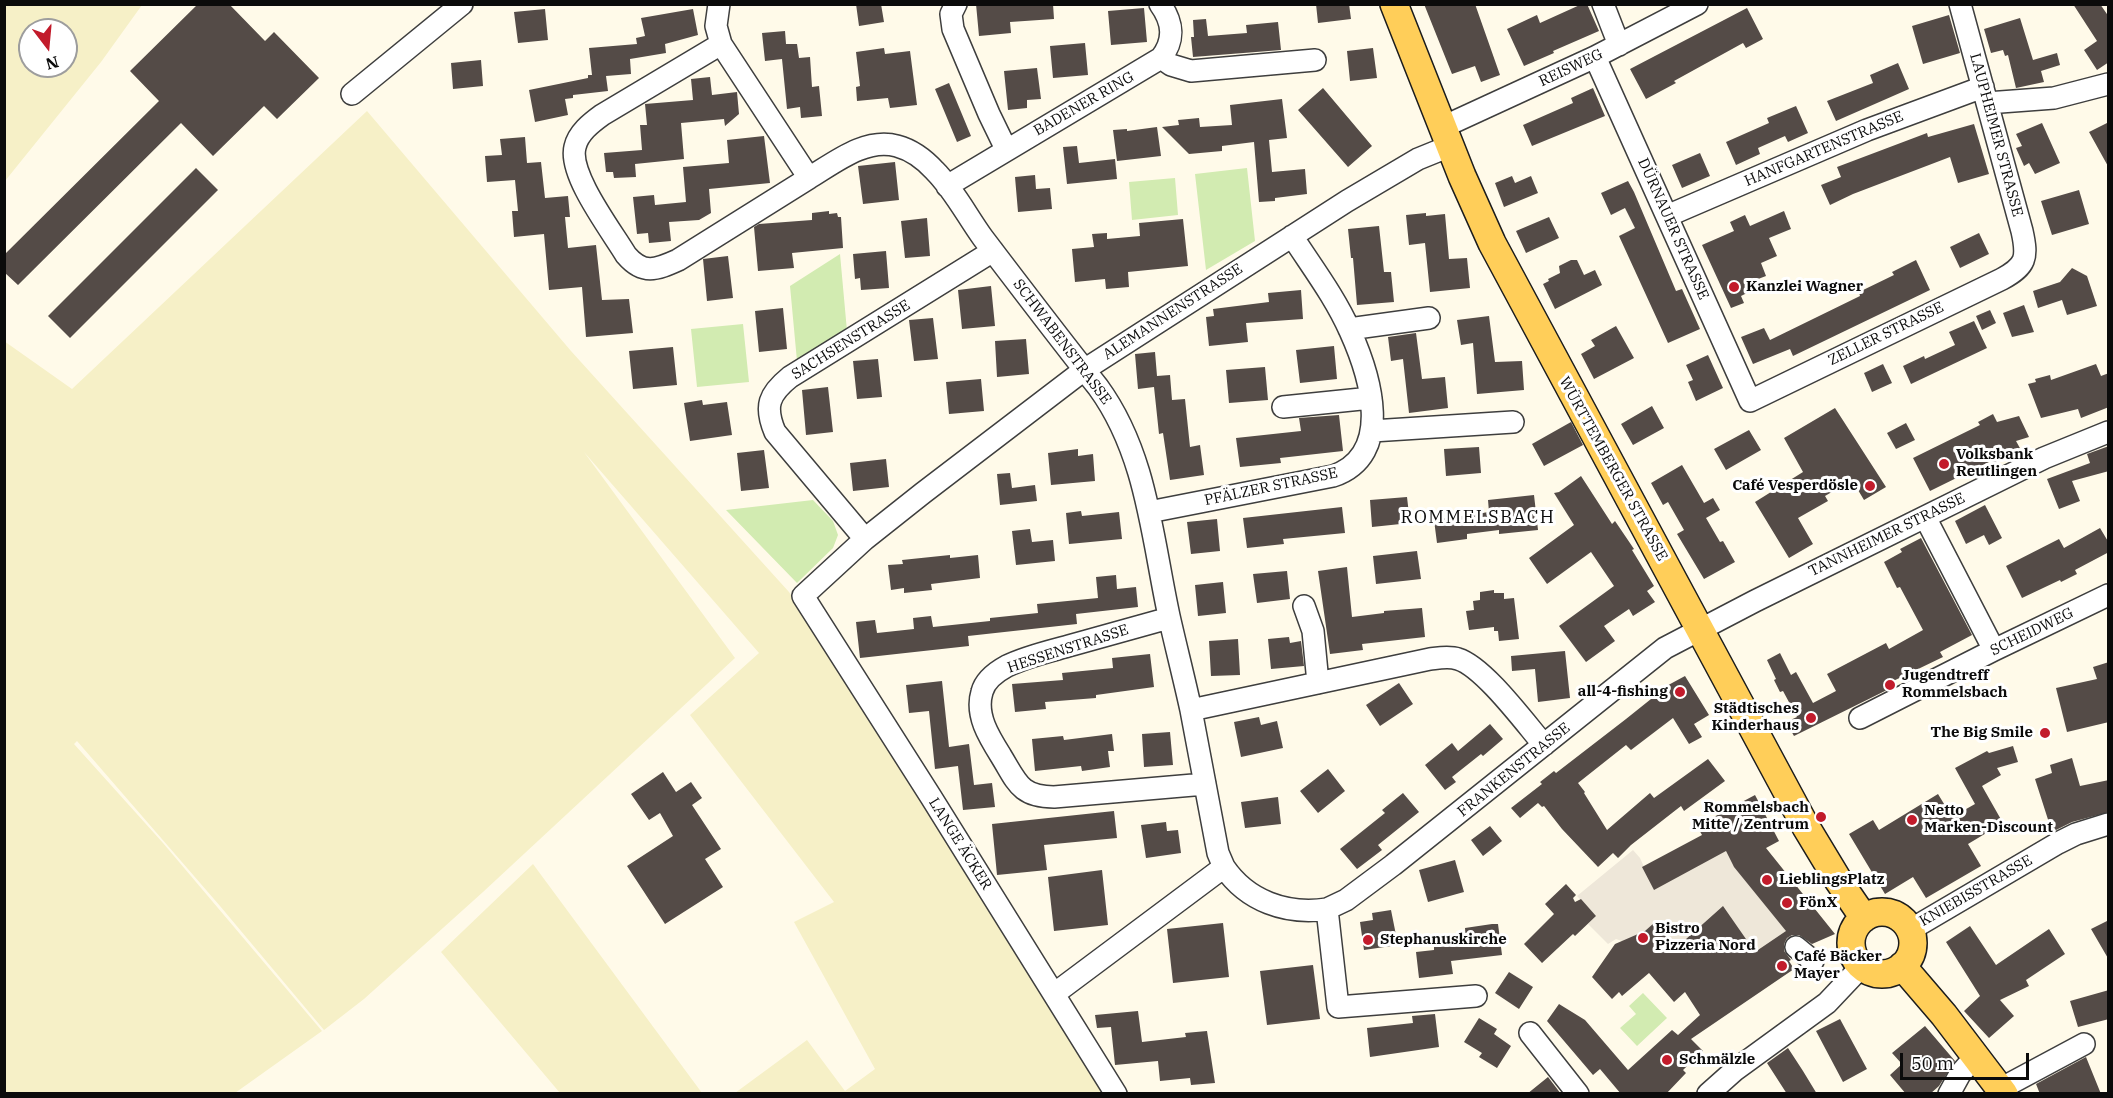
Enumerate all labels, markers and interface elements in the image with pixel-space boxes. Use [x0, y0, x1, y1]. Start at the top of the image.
north arrow [18, 18, 78, 78]
street label: REISWEG [1536, 45, 1606, 91]
street label: LAUPHEIMER STRASSE [1966, 51, 2026, 219]
text: N [44, 52, 61, 75]
street label: BADENER RING [1031, 68, 1137, 140]
street label: HANFGARTENSTRASSE [1742, 107, 1906, 191]
street label: DÜRNAUER STRASSE [1634, 155, 1712, 303]
street label: ALEMANNENSTRASSE [1100, 260, 1246, 364]
street label: SCHWABENSTRASSE [1009, 276, 1115, 408]
place label: Kanzlei Wagner [1746, 278, 1863, 296]
marker: Kanzlei Wagner [1727, 280, 1741, 294]
street label: SACHSENSTRASSE [788, 296, 914, 384]
street label: ZELLER STRASSE [1825, 298, 1947, 370]
street label: WÜRTTEMBERGER STRASSE [1555, 374, 1671, 564]
place label: Volksbank Reutlingen [1956, 446, 2037, 481]
marker: Volksbank Reutlingen [1937, 457, 1951, 471]
street label: PFÄLZER STRASSE [1203, 464, 1339, 510]
place label: Café Vesperdösle [1732, 477, 1858, 495]
marker: Café Vesperdösle [1863, 479, 1877, 493]
street label: TANNHEIMER STRASSE [1806, 489, 1968, 581]
district label: ROMMELSBACH [1401, 507, 1555, 529]
street label: SCHEIDWEG [1987, 604, 2077, 660]
street label: HESSENSTRASSE [1005, 621, 1131, 677]
place label: Jugendtreff Rommelsbach [1902, 667, 2007, 702]
marker: Jugendtreff Rommelsbach [1883, 678, 1897, 692]
place label: all-4-fishing [1578, 683, 1668, 701]
marker: all-4-fishing [1673, 685, 1687, 699]
place label: Städtisches Kinderhaus [1712, 700, 1799, 735]
marker: Städtisches Kinderhaus [1804, 711, 1818, 725]
street label: FRANKENSTRASSE [1454, 719, 1574, 821]
place label: The Big Smile [1930, 724, 2033, 742]
marker: The Big Smile [2038, 726, 2052, 740]
street label: LANGE ÄCKER [925, 795, 995, 893]
place label: Rommelsbach Mitte / Zentrum [1692, 799, 1809, 834]
place label: Netto Marken-Discount [1924, 802, 2053, 837]
marker: Rommelsbach Mitte / Zentrum [1814, 810, 1828, 824]
marker: Netto Marken-Discount [1905, 813, 1919, 827]
street label: KNIEBISSTRASSE [1916, 851, 2036, 931]
place label: LieblingsPlatz [1779, 871, 1884, 889]
marker: LieblingsPlatz [1760, 873, 1774, 887]
place label: FönX [1799, 894, 1837, 912]
marker: FönX [1780, 896, 1794, 910]
place label: Bistro Pizzeria Nord [1655, 920, 1756, 955]
place label: Stephanuskirche [1380, 931, 1507, 949]
marker: Bistro Pizzeria Nord [1636, 931, 1650, 945]
marker: Stephanuskirche [1361, 933, 1375, 947]
place label: Café Bäcker Mayer [1794, 948, 1882, 983]
marker: Café Bäcker Mayer [1775, 959, 1789, 973]
scale bar [1903, 1041, 2032, 1079]
place label: Schmälzle [1679, 1051, 1755, 1069]
text: 50 m [1911, 1052, 1954, 1075]
marker: Schmälzle [1660, 1053, 1674, 1067]

